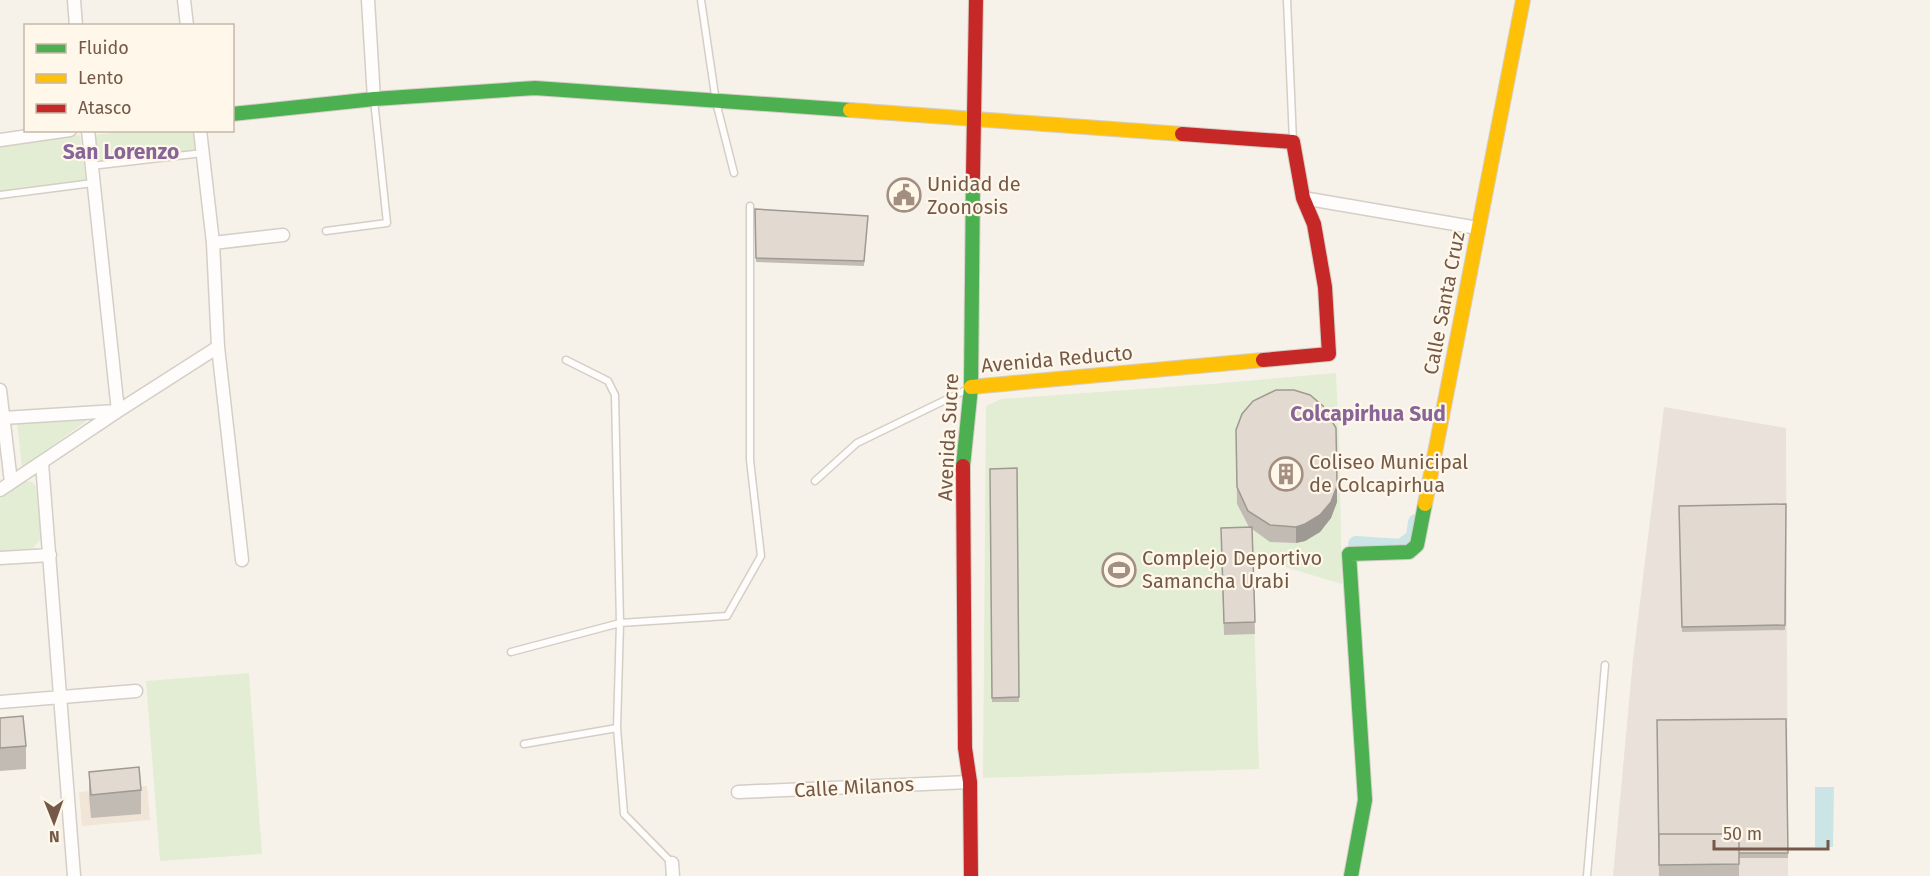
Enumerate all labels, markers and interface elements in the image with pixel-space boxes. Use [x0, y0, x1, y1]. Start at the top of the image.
legend [24, 24, 234, 132]
text: Fluido [78, 37, 129, 59]
text: Lento [78, 67, 124, 89]
text: Atasco [78, 97, 131, 119]
district label: San Lorenzo [63, 139, 179, 165]
place label: Unidad de Zoonosis [927, 172, 1021, 219]
public building icon: Unidad de Zoonosis [886, 177, 922, 213]
street label: Calle Santa Cruz [1418, 229, 1470, 377]
street label: Avenida Reducto [980, 340, 1134, 378]
street label: Avenida Sucre [933, 373, 963, 501]
district label: Colcapirhua Sud [1290, 401, 1446, 427]
place label: Coliseo Municipal de Colcapirhua [1309, 450, 1468, 497]
building icon: Coliseo Municipal de Colcapirhua [1268, 456, 1304, 492]
place label: Complejo Deportivo Samancha Urabi [1142, 546, 1322, 593]
sports icon: Complejo Deportivo Samancha Urabi [1101, 552, 1137, 588]
street label: Calle Milanos [793, 772, 915, 802]
north arrow [24, 792, 84, 852]
scale bar [1714, 813, 1828, 851]
text: 50 m [1723, 823, 1762, 845]
text: N [49, 827, 60, 846]

